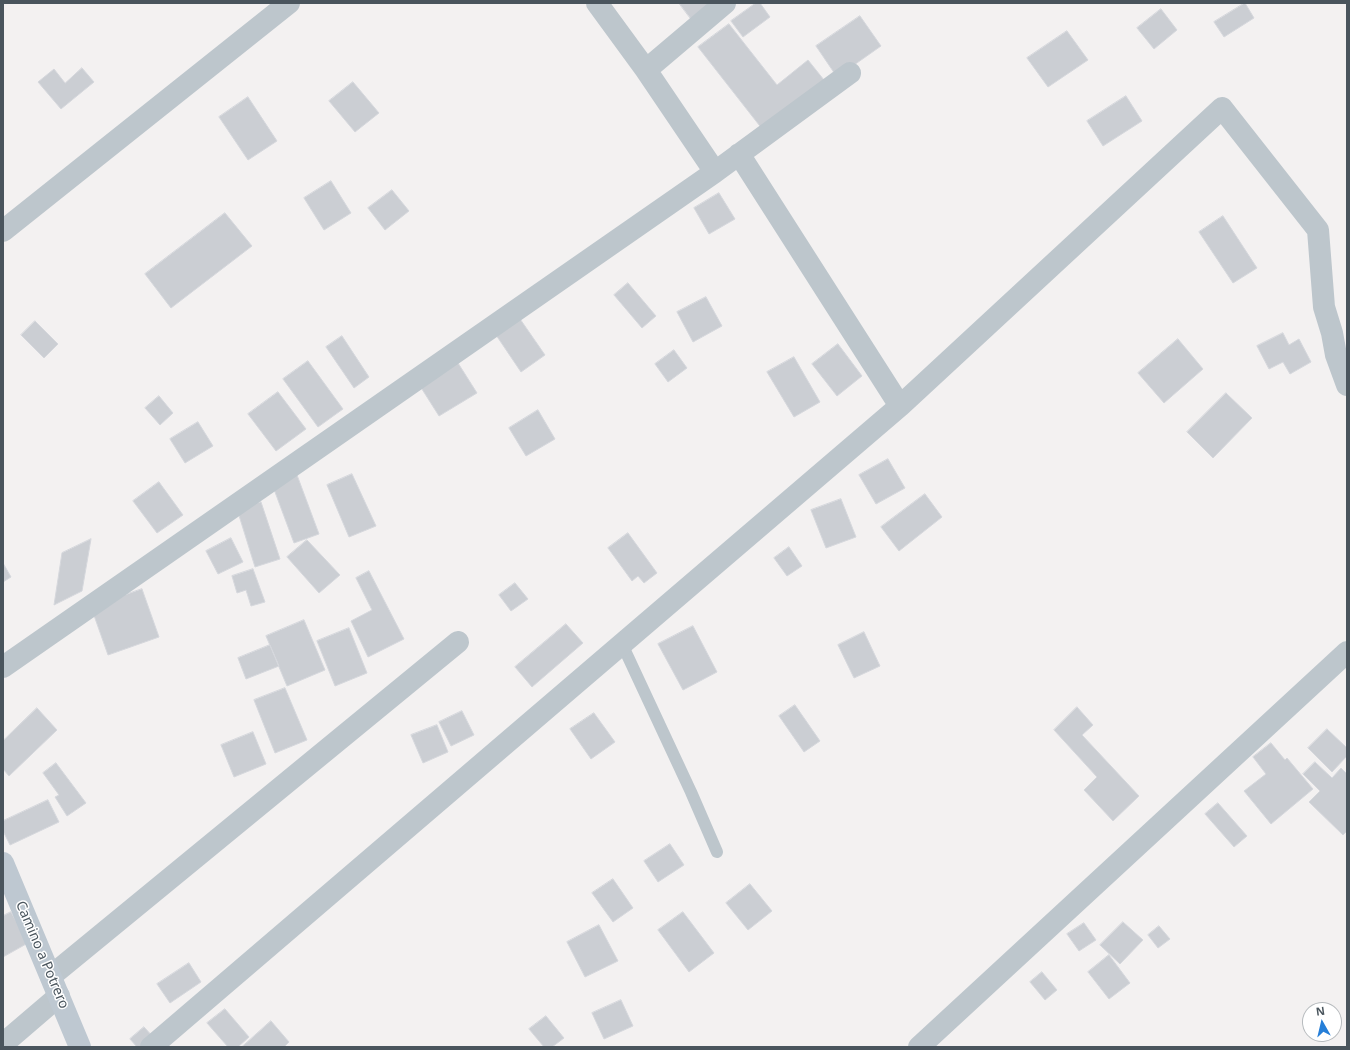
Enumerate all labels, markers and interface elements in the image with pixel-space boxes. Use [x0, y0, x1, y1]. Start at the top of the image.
street label: Camino a Potrero [12, 899, 72, 1011]
north arrow [1302, 1002, 1342, 1042]
text: N [1315, 1003, 1326, 1019]

